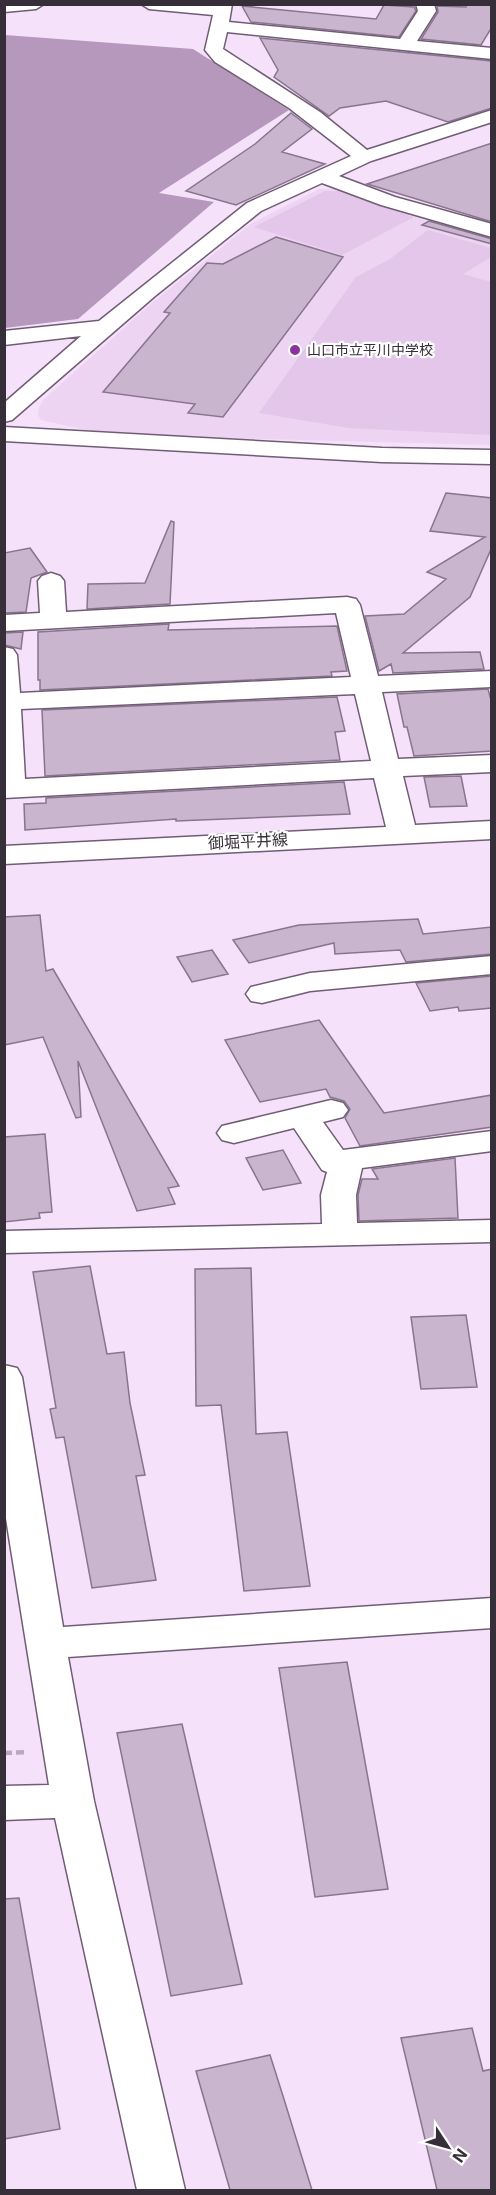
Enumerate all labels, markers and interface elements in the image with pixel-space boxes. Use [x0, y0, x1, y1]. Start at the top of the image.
place label: 山口市立平川中学校 [307, 341, 433, 358]
marker: 山口市立平川中学校 [288, 343, 302, 357]
street label: 御堀平井線 [208, 829, 288, 853]
north arrow [418, 2117, 478, 2177]
text: N [448, 2145, 472, 2167]

